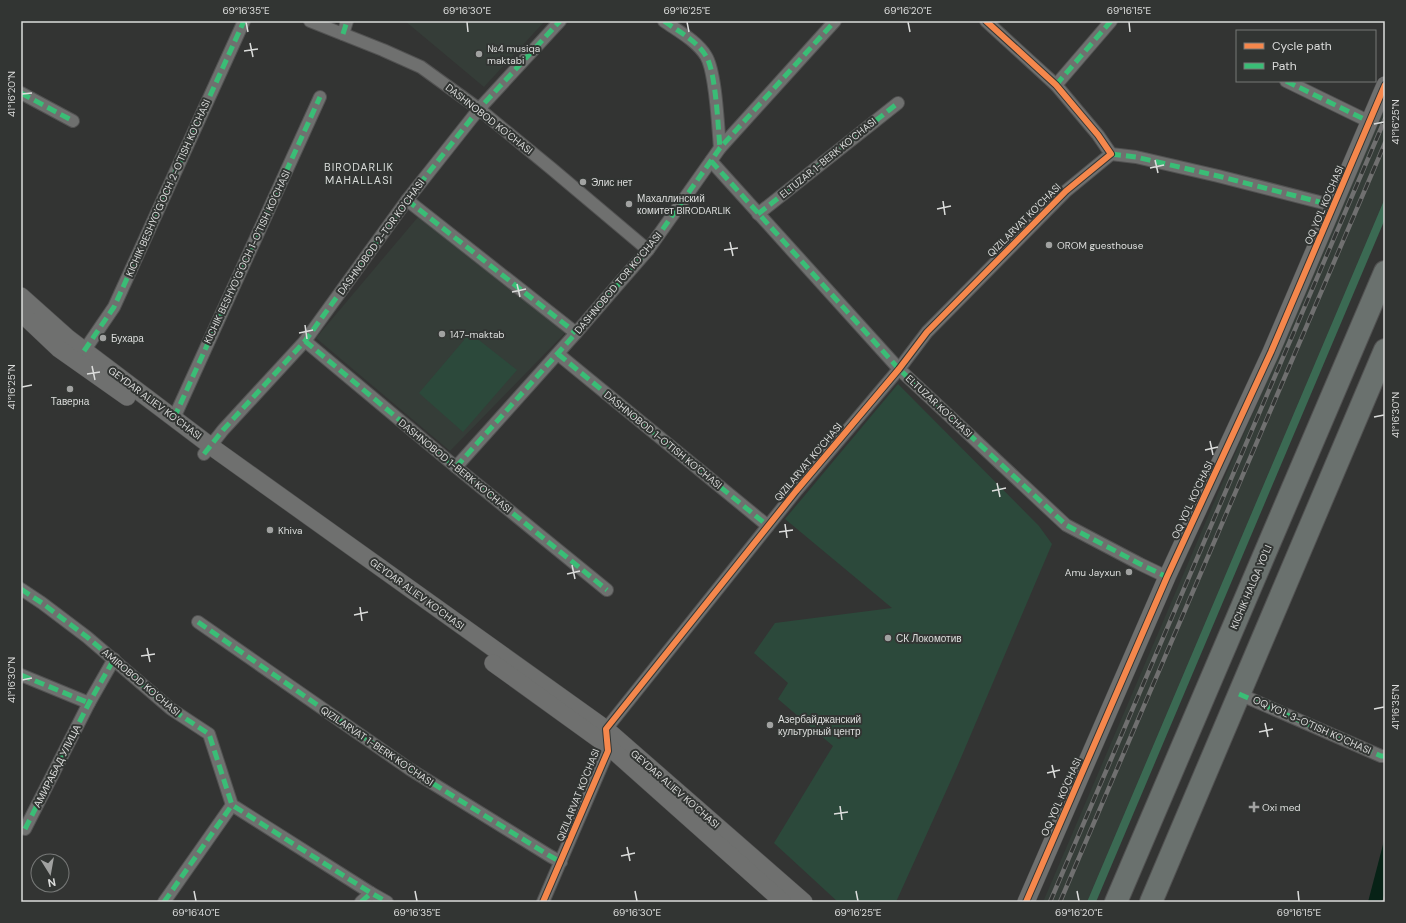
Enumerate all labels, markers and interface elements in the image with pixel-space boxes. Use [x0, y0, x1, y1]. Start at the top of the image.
text: 69°16'35"E [222, 4, 270, 17]
text: 69°16'30"E [443, 4, 491, 17]
text: 69°16'25"E [663, 4, 711, 17]
text: 69°16'20"E [884, 4, 932, 17]
text: 69°16'15"E [1107, 4, 1152, 17]
legend [1236, 30, 1376, 82]
text: Cycle path [1272, 38, 1332, 54]
place label: №4 musiqa maktabi [487, 42, 540, 67]
marker: №4 musiqa maktabi [474, 49, 484, 59]
text: Path [1272, 58, 1297, 74]
text: 41°16'20"N [5, 71, 18, 117]
street label: DASHNOBOD KO'CHASI [443, 81, 535, 157]
street label: KICHIK BESHYO'G'OCH 2-O'TISH KO'CHASI [123, 97, 213, 279]
text: 41°16'25"N [1389, 99, 1402, 145]
street label: ELTUZAR 1-BERK KO'CHASI [777, 115, 879, 201]
district label: BIRODARLIK MAHALLASI [324, 160, 394, 187]
street label: OQ YO'L KO'CHASI [1302, 164, 1346, 246]
street label: KICHIK BESHYO'G'OCH 1-O'TISH KO'CHASI [201, 168, 293, 346]
place label: Элис нет [591, 176, 633, 189]
street label: DASHNOBOD 2-TOR KO'CHASI [335, 177, 427, 297]
marker: Элис нет [578, 177, 588, 187]
street label: QIZILARVAT KO'CHASI [984, 180, 1064, 260]
place label: Махаллинский комитет BIRODARLIK [637, 192, 731, 217]
marker: Махаллинский комитет BIRODARLIK [624, 199, 634, 209]
street label: DASHNOBOD TOR KO'CHASI [572, 230, 664, 336]
place label: OROM guesthouse [1057, 239, 1144, 252]
marker: OROM guesthouse [1044, 240, 1054, 250]
place label: 147-maktab [450, 328, 505, 341]
marker: 147-maktab [437, 329, 447, 339]
place label: Бухара [111, 332, 144, 345]
marker: Бухара [98, 333, 108, 343]
text: 41°16'25"N [5, 364, 18, 410]
street label: GEYDAR ALIEV KO'CHASI [106, 364, 204, 442]
street label: ELTUZAR KO'CHASI [903, 372, 975, 440]
marker: Таверна [65, 384, 75, 394]
street label: DASHNOBOD 1-O'TISH KO'CHASI [601, 388, 725, 492]
text: 41°16'30"N [1389, 392, 1402, 438]
place label: Таверна [51, 395, 90, 408]
street label: DASHNOBOD 1-BERK KO'CHASI [396, 416, 514, 516]
street label: QIZILARVAT KO'CHASI [771, 420, 845, 504]
street label: OQ YO'L KO'CHASI [1168, 459, 1216, 541]
place label: Khiva [278, 524, 302, 537]
marker: Khiva [265, 525, 275, 535]
street label: KICHIK HALQA YO'LI [1227, 543, 1275, 631]
street label: GEYDAR ALIEV KO'CHASI [367, 555, 467, 633]
place label: Amu Jayxun [1065, 566, 1121, 579]
marker: Amu Jayxun [1124, 567, 1134, 577]
place label: СК Локомотив [896, 632, 962, 645]
marker: СК Локомотив [883, 633, 893, 643]
street label: AMIROBOD KO'CHASI [99, 646, 183, 718]
text: 41°16'30"N [5, 657, 18, 703]
text: 41°16'35"N [1389, 684, 1402, 730]
street label: OQ YO'L 3-O'TISH KO'CHASI [1251, 693, 1373, 757]
street label: QIZILARVAT 1-BERK KO'CHASI [318, 703, 436, 789]
place label: Азербайджанский культурный центр [778, 713, 861, 738]
marker: Азербайджанский культурный центр [765, 720, 775, 730]
street label: АМИРАБАД УЛИЦА [30, 722, 84, 810]
street label: QIZILARVAT KO'CHASI [553, 747, 603, 843]
street label: GEYDAR ALIEV KO'CHASI [628, 747, 722, 831]
street label: OQ YO'L KO'CHASI [1038, 756, 1084, 838]
place label: Oxi med [1262, 801, 1301, 814]
marker: Oxi med [1249, 802, 1259, 812]
north arrow [30, 853, 70, 893]
text: N [47, 875, 57, 890]
text: 69°16'40"E [172, 906, 220, 919]
text: 69°16'35"E [393, 906, 441, 919]
text: 69°16'30"E [613, 906, 661, 919]
text: 69°16'25"E [834, 906, 882, 919]
text: 69°16'20"E [1055, 906, 1103, 919]
text: 69°16'15"E [1277, 906, 1322, 919]

